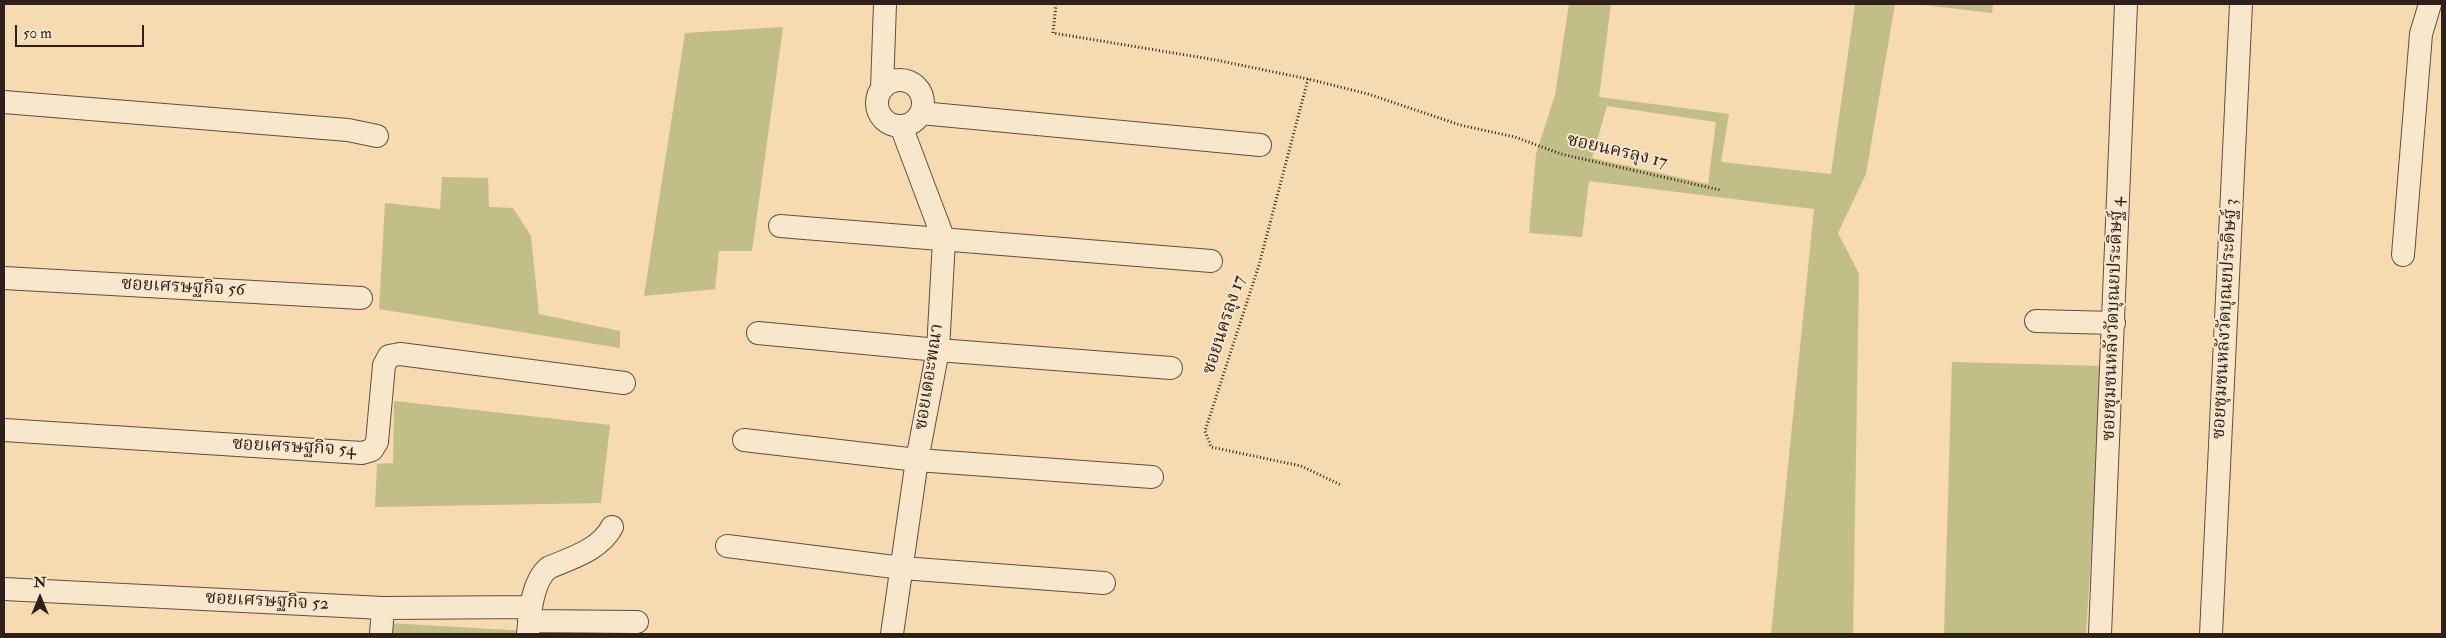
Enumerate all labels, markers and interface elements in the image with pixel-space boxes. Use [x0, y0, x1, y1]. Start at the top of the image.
scale bar [18, 15, 146, 47]
text: 50 m [23, 24, 52, 43]
street label: ซอยนครลุง 17 [1565, 130, 1669, 174]
street label: ซอยชุมชนหลังวัดบุณยประดิษฐ์ 4 [2099, 197, 2129, 441]
street label: ซอยชุมชนหลังวัดบุณยประดิษฐ์ 3 [2209, 198, 2243, 440]
street label: ซอยนครลุง 17 [1199, 273, 1251, 377]
street label: ซอยเศรษฐกิจ 56 [121, 274, 245, 302]
street label: ซอยเดอะพณา [911, 322, 949, 432]
street label: ซอยเศรษฐกิจ 54 [232, 434, 356, 462]
north arrow [15, 573, 65, 623]
text: N [34, 574, 46, 591]
street label: ซอยเศรษฐกิจ 52 [205, 588, 329, 616]

